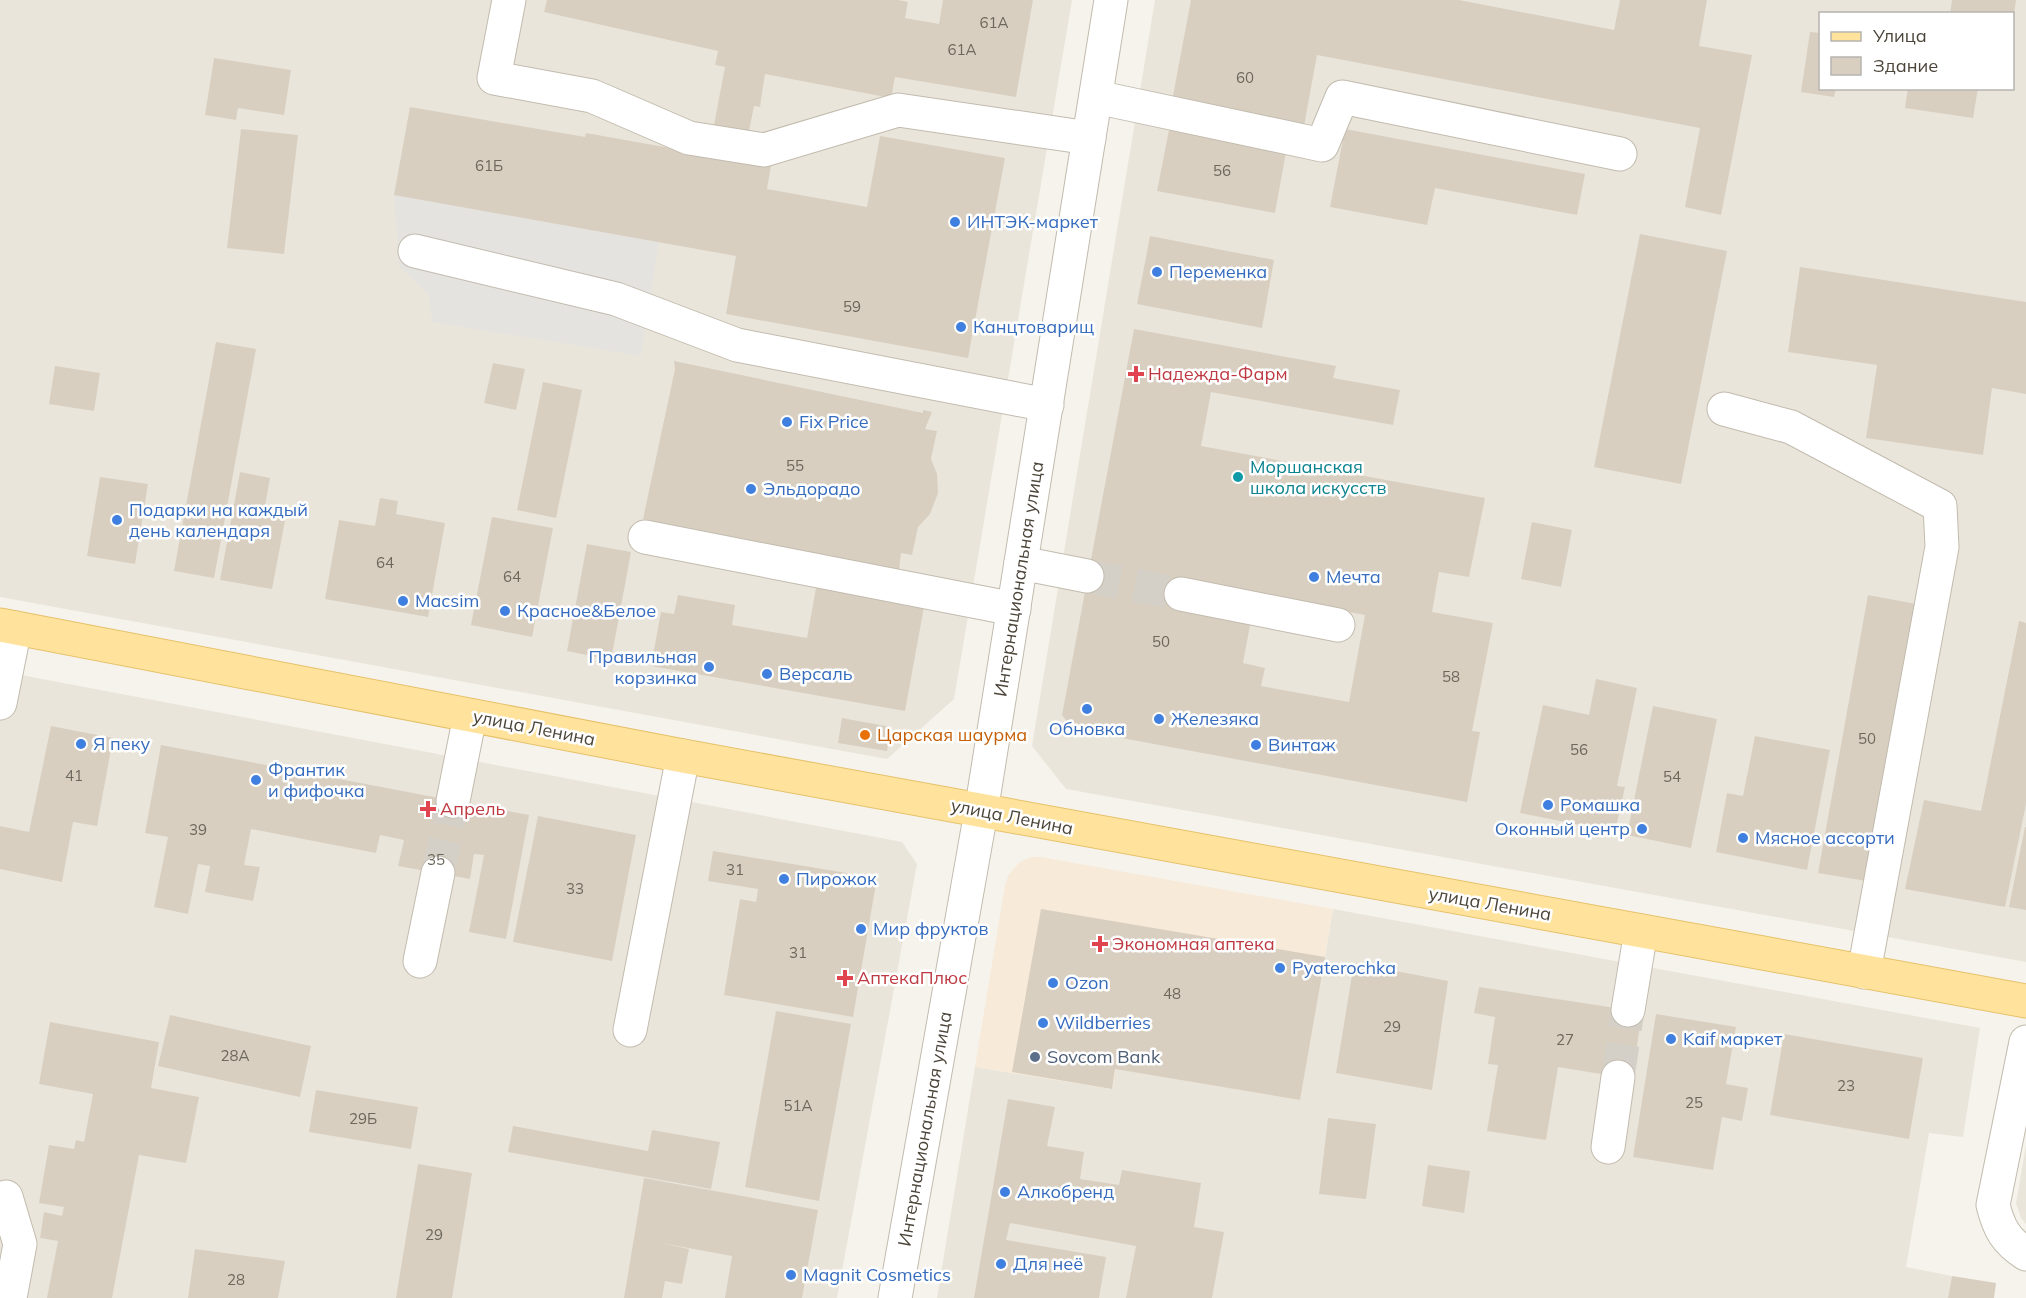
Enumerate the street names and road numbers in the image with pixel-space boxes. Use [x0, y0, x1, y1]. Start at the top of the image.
street label: Интернациональная улица [989, 459, 1048, 698]
street label: улица Ленина [471, 704, 597, 751]
street label: улица Ленина [949, 793, 1075, 840]
street label: улица Ленина [1427, 881, 1553, 926]
street label: Интернациональная улица [893, 1010, 957, 1248]

